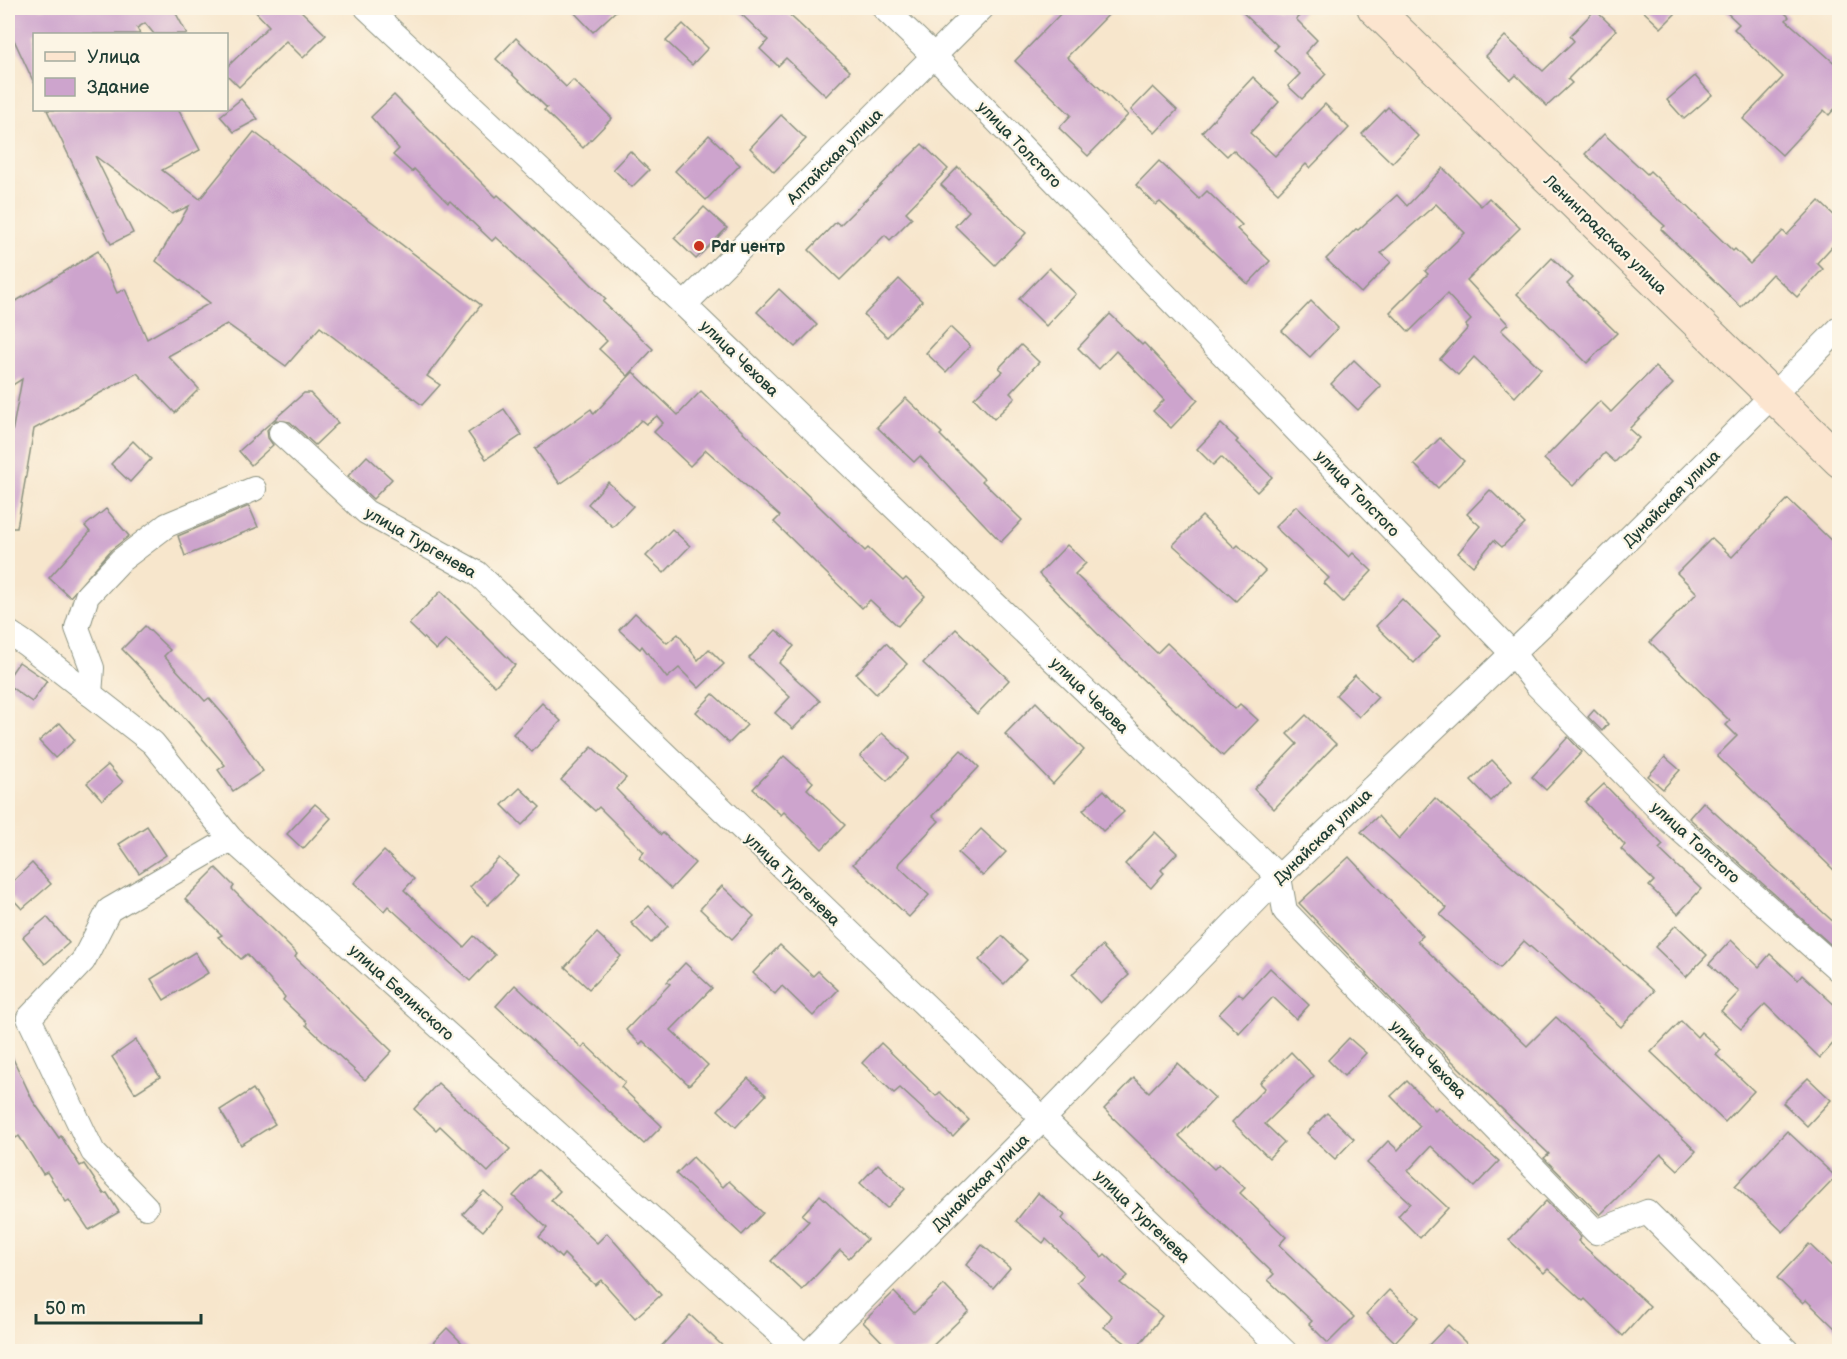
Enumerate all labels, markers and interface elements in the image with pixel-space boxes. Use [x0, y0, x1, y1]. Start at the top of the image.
legend [33, 33, 228, 111]
text: Улица [87, 47, 141, 68]
text: Здание [87, 77, 149, 98]
street label: улица Толстого [973, 98, 1065, 192]
street label: Алтайская улица [783, 105, 887, 210]
street label: Ленинградская улица [1539, 171, 1671, 299]
place label: Pdr центр [711, 238, 786, 257]
marker: Pdr центр [692, 239, 706, 253]
street label: улица Чехова [696, 317, 782, 402]
street label: Дунайская улица [1620, 446, 1725, 552]
street label: улица Толстого [1311, 447, 1403, 541]
street label: улица Тургенева [361, 504, 480, 583]
street label: улица Чехова [1046, 654, 1132, 739]
street label: Дунайская улица [1270, 785, 1377, 889]
street label: улица Толстого [1647, 798, 1743, 888]
street label: улица Тургенева [740, 830, 844, 931]
street label: улица Белинского [345, 941, 457, 1045]
street label: улица Чехова [1386, 1017, 1470, 1103]
street label: Дунайская улица [929, 1130, 1034, 1236]
street label: улица Тургенева [1090, 1167, 1194, 1268]
scale bar [36, 1287, 201, 1325]
text: 50 m [45, 1298, 86, 1319]

